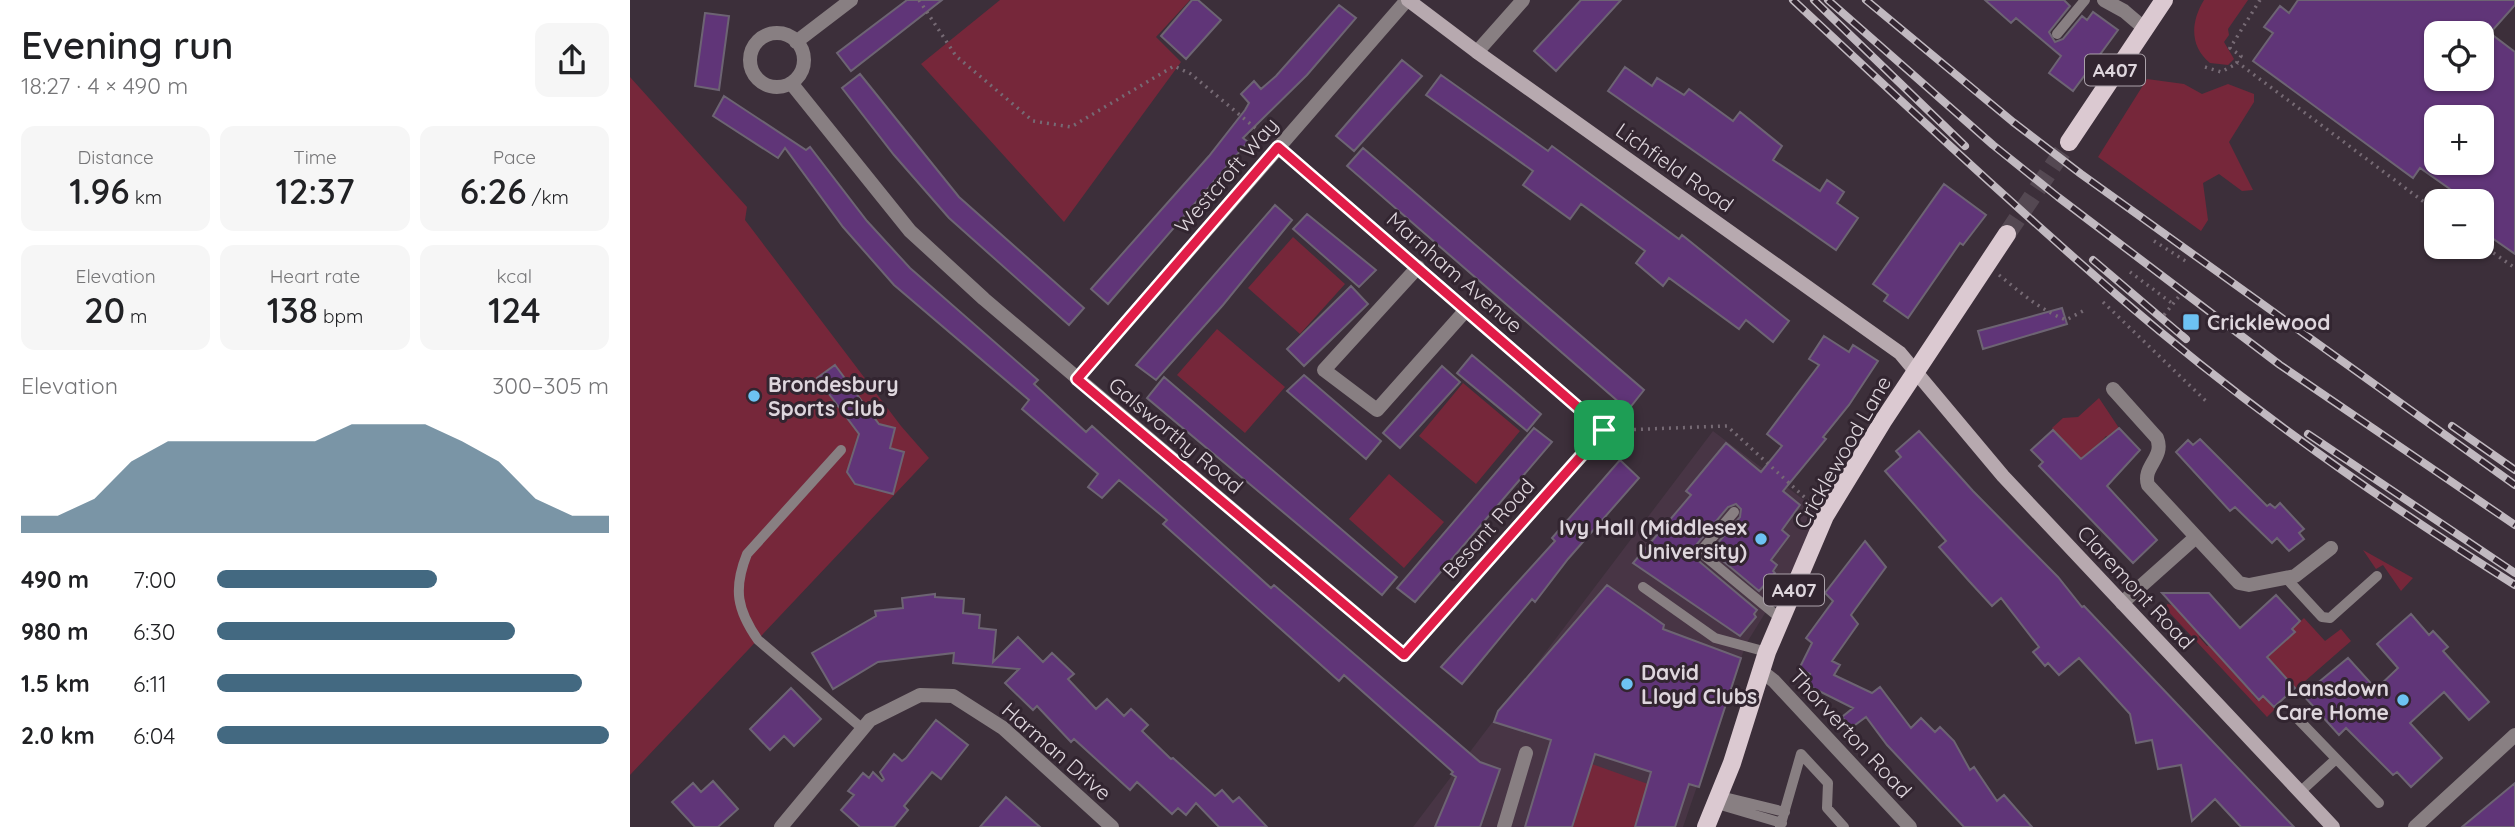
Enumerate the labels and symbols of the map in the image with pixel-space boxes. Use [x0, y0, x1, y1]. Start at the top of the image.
road number: A407 [2085, 54, 2145, 86]
street label: Westcroft Way [1169, 112, 1283, 238]
street label: Lichfield Road [1611, 117, 1739, 217]
street label: Marnham Avenue [1382, 206, 1528, 338]
place label: Cricklewood [2207, 309, 2330, 335]
marker: Cricklewood [2181, 312, 2201, 332]
place label: Brondesbury Sports Club [768, 371, 899, 421]
street label: Galsworthy Road [1103, 371, 1249, 499]
street label: Cricklewood Lane [1788, 371, 1896, 533]
marker: Brondesbury Sports Club [746, 388, 762, 404]
pin [1574, 400, 1634, 460]
street label: Besant Road [1436, 473, 1540, 583]
place label: Ivy Hall (Middlesex University) [1559, 514, 1747, 564]
street label: Claremont Road [2072, 520, 2200, 654]
marker: Ivy Hall (Middlesex University) [1753, 531, 1769, 547]
road number: A407 [1764, 575, 1824, 606]
place label: David Lloyd Clubs [1641, 659, 1757, 709]
street label: Thorverton Road [1785, 663, 1917, 803]
place label: Lansdown Care Home [2276, 675, 2389, 725]
marker: David Lloyd Clubs [1619, 676, 1635, 692]
marker: Lansdown Care Home [2395, 692, 2411, 708]
street label: Harman Drive [997, 696, 1117, 806]

